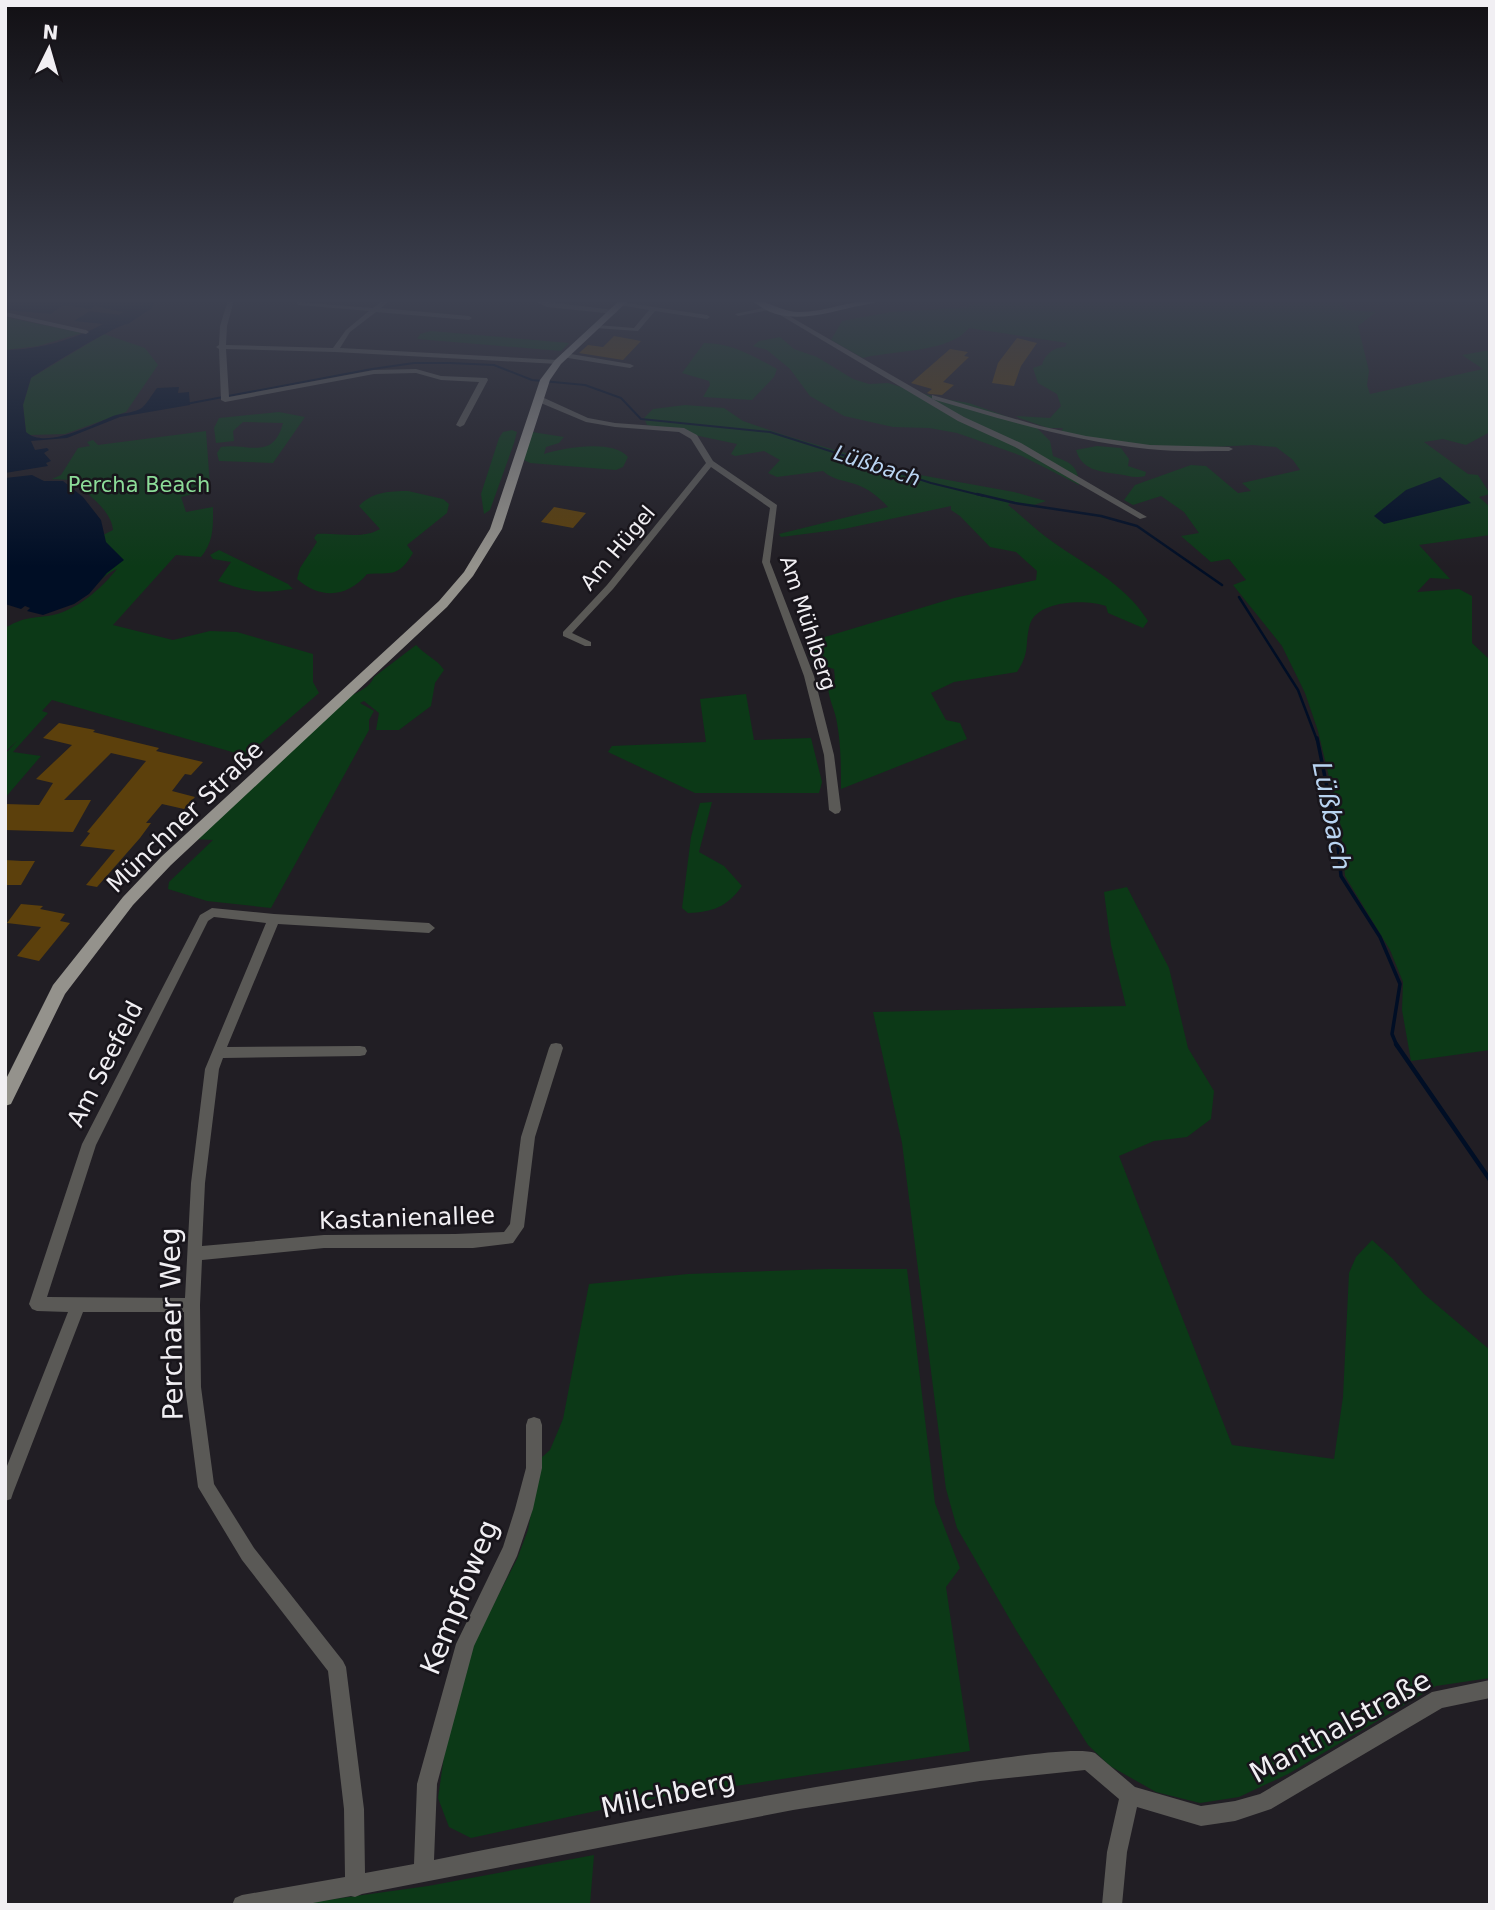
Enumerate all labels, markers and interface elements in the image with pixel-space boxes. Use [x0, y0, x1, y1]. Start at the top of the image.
north arrow [14, 14, 84, 84]
text: N [42, 20, 59, 44]
water label: Lüßbach [831, 441, 923, 491]
park label: Percha Beach [68, 473, 210, 497]
street label: Am Hügel [576, 501, 660, 595]
street label: Am Mühlberg [775, 553, 841, 693]
street label: Münchner Straße [101, 735, 269, 899]
water label: Lüßbach [1307, 759, 1357, 873]
street label: Am Seefeld [61, 996, 149, 1132]
street label: Kastanienallee [319, 1201, 495, 1235]
street label: Perchaer Weg [153, 1227, 190, 1421]
street label: Kempfoweg [413, 1515, 506, 1679]
street label: Manthalstraße [1244, 1663, 1437, 1790]
street label: Milchberg [598, 1764, 738, 1825]

